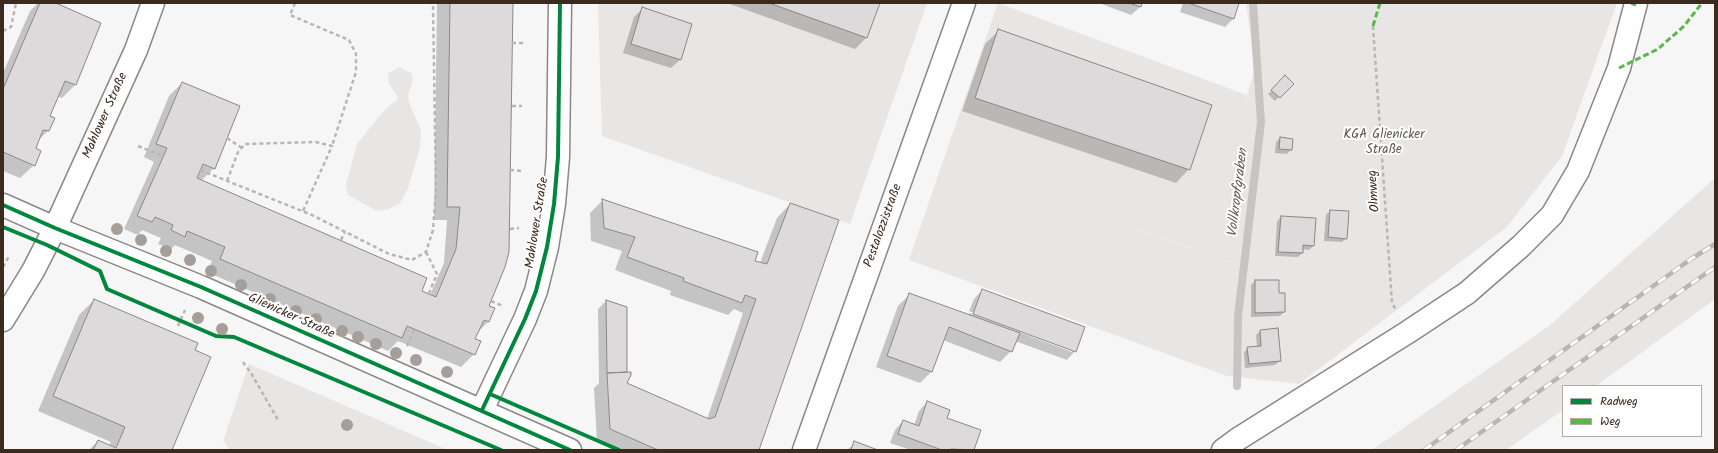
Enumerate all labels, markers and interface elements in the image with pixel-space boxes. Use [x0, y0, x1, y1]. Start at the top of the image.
street label: Mahlower Straße [80, 71, 132, 161]
park label: KGA Glienicker Straße [1344, 128, 1424, 159]
water label: Vollkropfgraben [1225, 148, 1253, 238]
street label: Olmweg [1366, 169, 1384, 213]
street label: Mahlower Straße [523, 176, 553, 270]
street label: Pestalozzistraße [862, 182, 906, 270]
street label: Glienicker Straße [245, 291, 337, 343]
legend [1562, 385, 1702, 437]
text: Radweg [1600, 392, 1638, 411]
text: Weg [1600, 412, 1620, 431]

